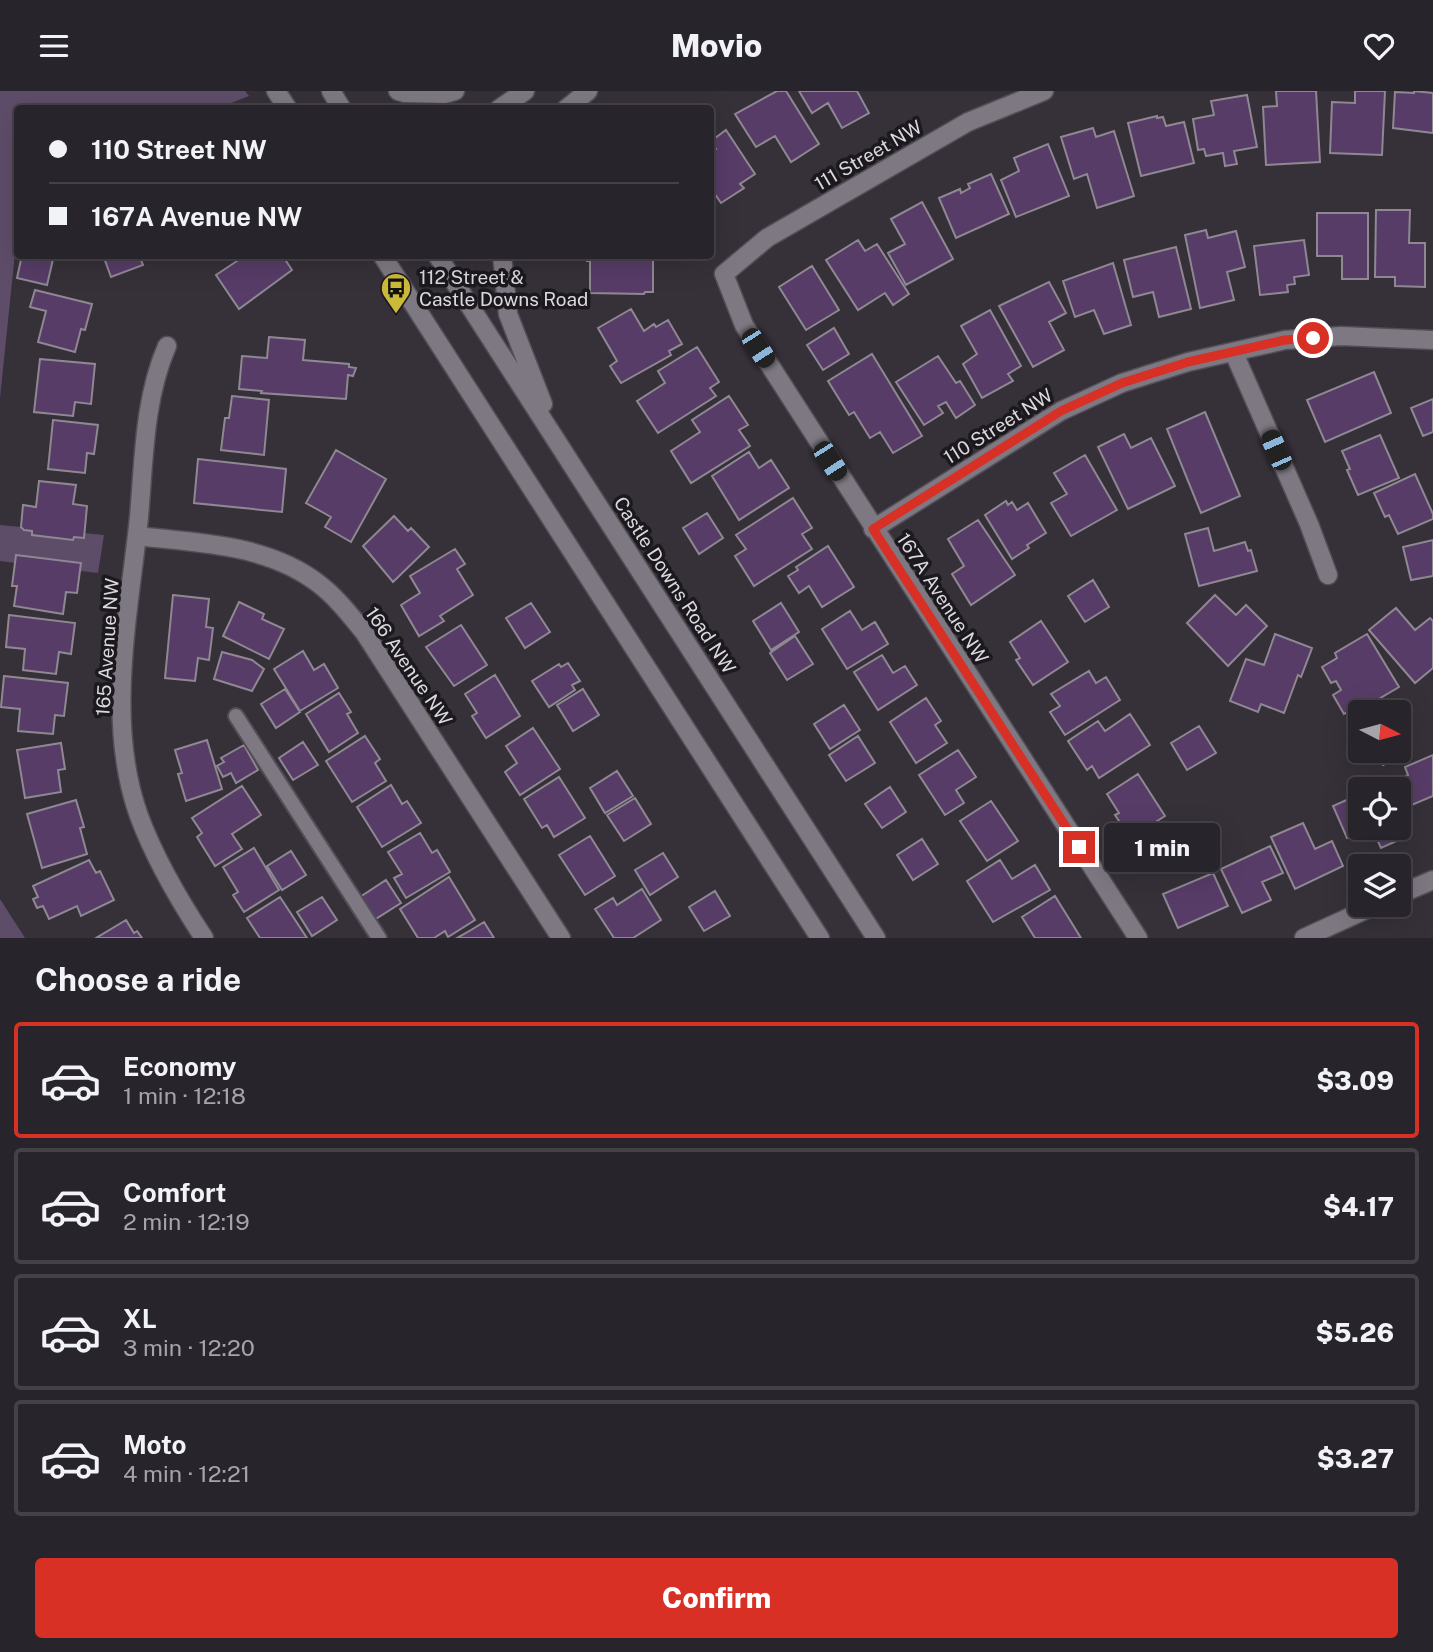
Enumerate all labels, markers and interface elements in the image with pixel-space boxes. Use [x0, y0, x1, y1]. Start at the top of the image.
icon: menu [35, 27, 73, 65]
text: Movio [671, 27, 762, 64]
icon: heart [1360, 27, 1398, 65]
street label: 111 Street NW [810, 115, 926, 195]
text: 110 Street NW [91, 134, 267, 165]
text: 167A Avenue NW [91, 201, 302, 232]
place label: 112 Street & Castle Downs Road [419, 266, 588, 310]
bus stop icon: 112 Street & Castle Downs Road [379, 271, 413, 315]
route start [1297, 322, 1329, 354]
car [738, 325, 779, 371]
street label: 110 Street NW [939, 384, 1057, 468]
car [1258, 427, 1295, 473]
car [810, 438, 851, 484]
street label: Castle Downs Road NW [610, 492, 740, 678]
street label: 167A Avenue NW [893, 529, 993, 667]
street label: 165 Avenue NW [91, 577, 123, 717]
street label: 166 Avenue NW [361, 603, 457, 729]
north arrow [1348, 700, 1410, 763]
map controls [1348, 700, 1411, 917]
button: locate [1348, 777, 1411, 840]
callout: 1 min [1104, 823, 1219, 871]
route end [1063, 831, 1095, 863]
text: 1 min [1134, 834, 1190, 861]
button: layers [1348, 854, 1411, 917]
text: Choose a ride [35, 961, 241, 998]
icon: car [39, 1049, 102, 1112]
text: Economy [123, 1051, 236, 1082]
text: $3.09 [1316, 1065, 1394, 1096]
text: 1 min · 12:18 [123, 1082, 246, 1109]
icon: car [39, 1175, 102, 1238]
text: Comfort [123, 1177, 226, 1208]
text: $4.17 [1323, 1191, 1394, 1222]
text: 2 min · 12:19 [123, 1208, 250, 1235]
icon: car [39, 1301, 102, 1364]
text: XL [123, 1303, 157, 1334]
text: $5.26 [1315, 1317, 1394, 1348]
text: 3 min · 12:20 [123, 1334, 255, 1361]
icon: car [39, 1427, 102, 1490]
text: Moto [123, 1429, 186, 1460]
text: $3.27 [1317, 1443, 1394, 1474]
text: 4 min · 12:21 [123, 1460, 250, 1487]
button: Confirm [35, 1558, 1398, 1638]

